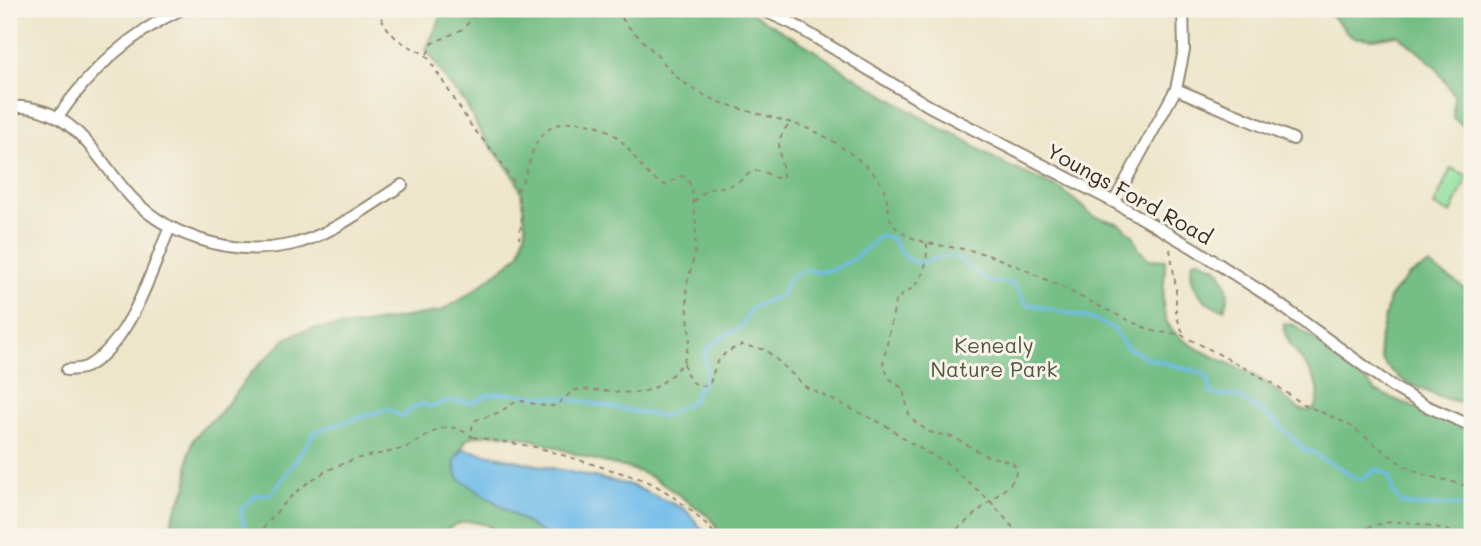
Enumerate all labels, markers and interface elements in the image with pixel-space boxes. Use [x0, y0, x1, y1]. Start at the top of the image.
street label: Youngs Ford Road [1042, 136, 1218, 250]
park label: Kenealy Nature Park [930, 331, 1058, 382]

